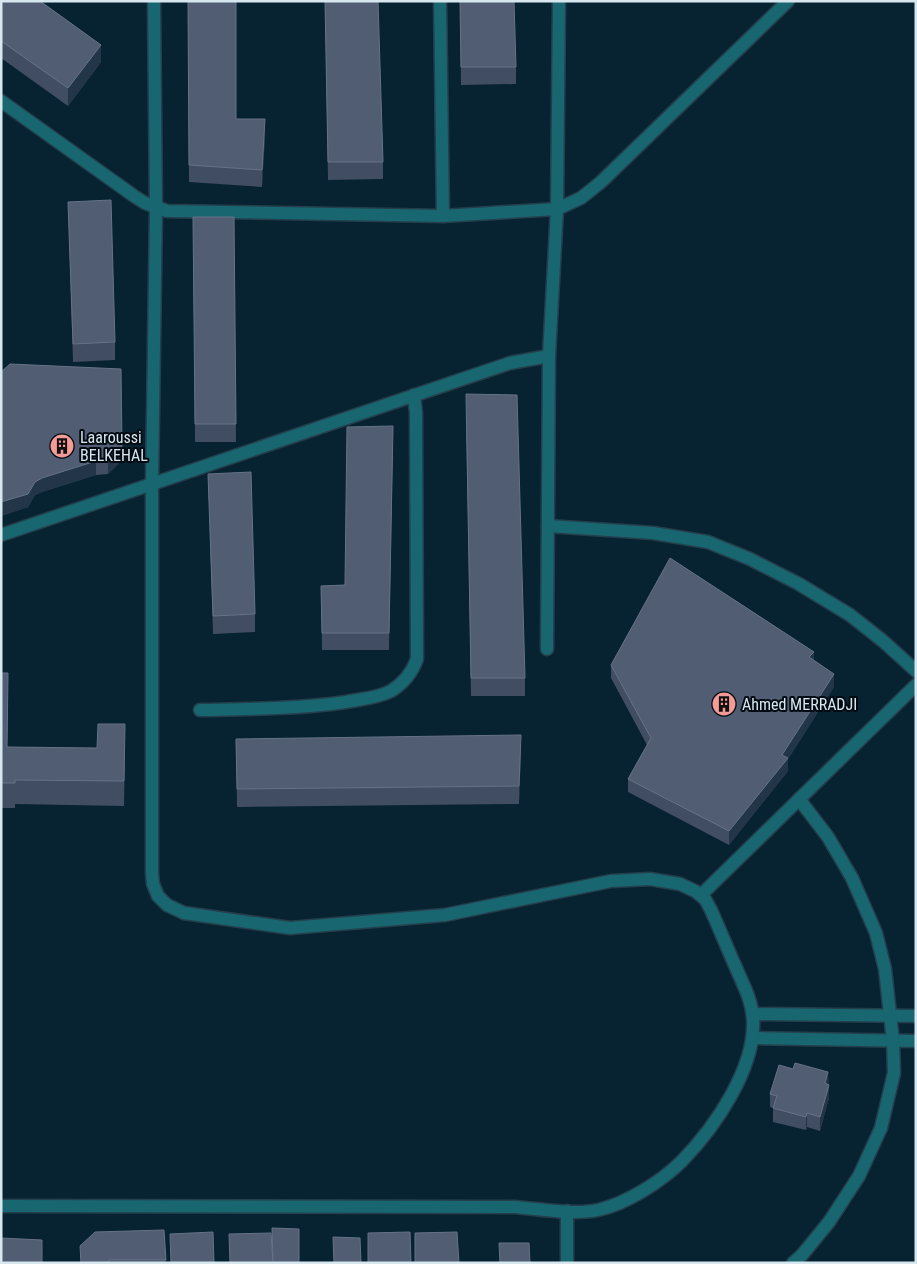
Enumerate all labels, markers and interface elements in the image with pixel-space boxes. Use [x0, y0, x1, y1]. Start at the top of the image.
place label: Laaroussi BELKEHAL [80, 428, 148, 465]
building icon: Laaroussi BELKEHAL [49, 433, 75, 459]
building icon: Ahmed MERRADJI [711, 691, 737, 717]
place label: Ahmed MERRADJI [742, 695, 857, 714]

